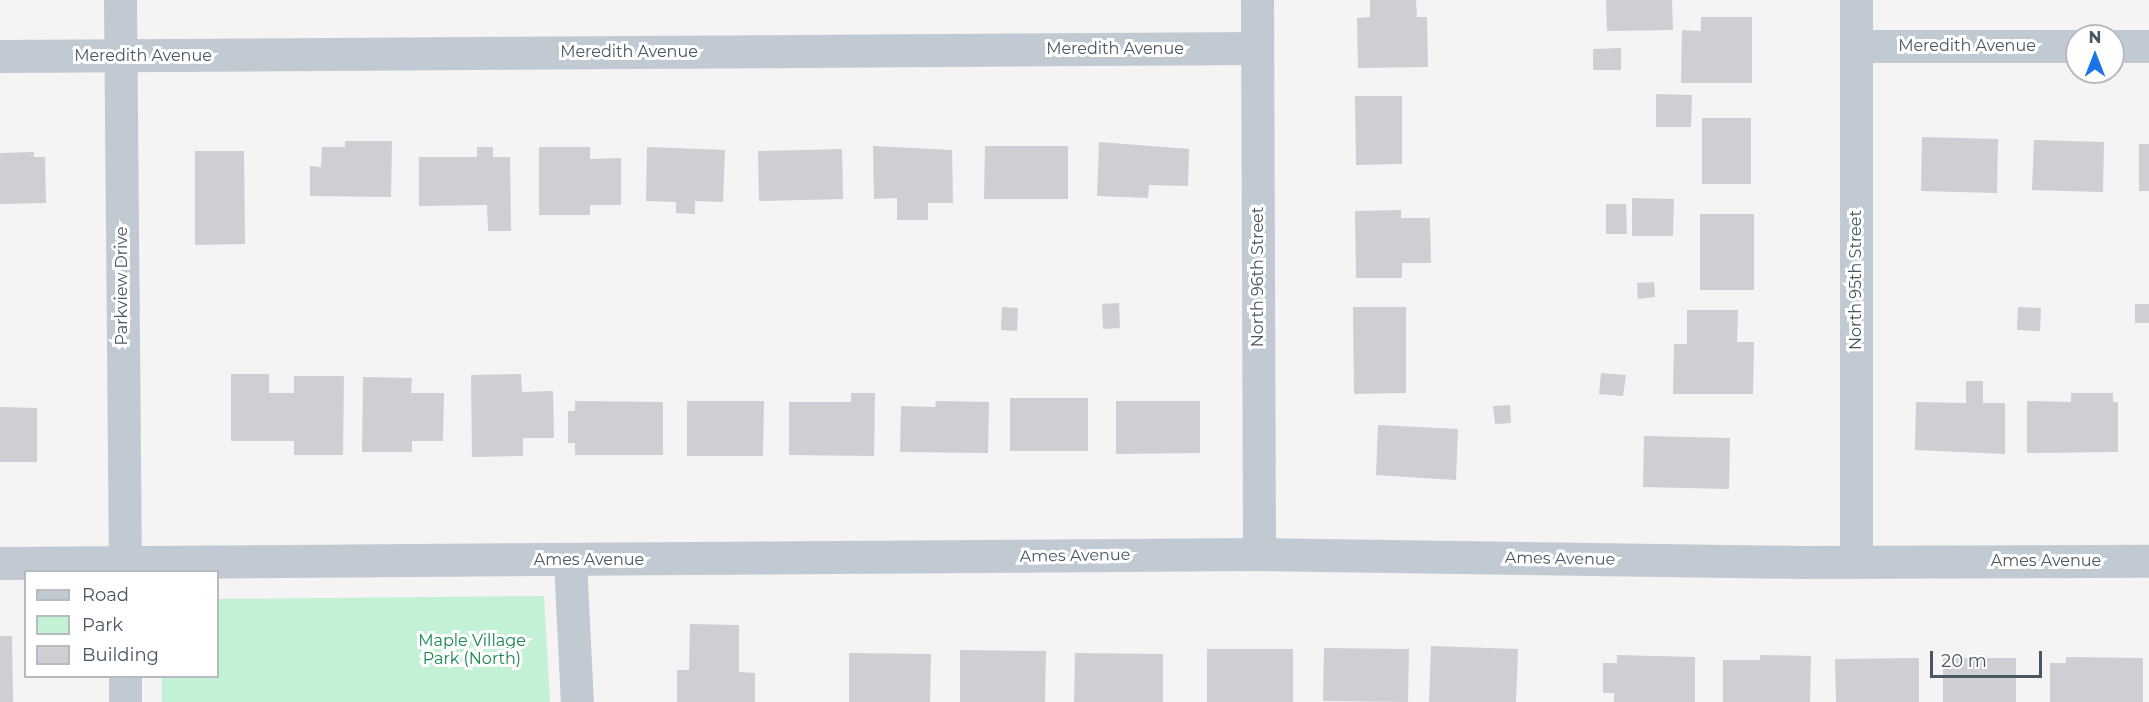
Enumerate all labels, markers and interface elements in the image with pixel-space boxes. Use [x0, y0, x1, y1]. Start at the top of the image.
north arrow [2065, 24, 2125, 84]
text: N [2089, 28, 2101, 47]
street label: Meredith Avenue [1898, 36, 2036, 56]
street label: Meredith Avenue [1046, 39, 1184, 59]
street label: Meredith Avenue [560, 42, 698, 62]
street label: Meredith Avenue [74, 46, 212, 66]
street label: North 96th Street [1248, 207, 1268, 347]
street label: North 95th Street [1846, 210, 1866, 350]
street label: Parkview Drive [112, 227, 132, 345]
street label: Ames Avenue [1020, 545, 1130, 567]
street label: Ames Avenue [1505, 548, 1615, 570]
street label: Ames Avenue [534, 550, 644, 570]
street label: Ames Avenue [1991, 551, 2101, 571]
legend [24, 570, 219, 678]
text: Road [82, 584, 129, 606]
text: Park [82, 614, 123, 636]
park label: Maple Village Park (North) [418, 631, 526, 669]
scale bar [1933, 639, 2046, 677]
text: Building [82, 644, 159, 666]
text: 20 m [1941, 650, 1987, 672]

